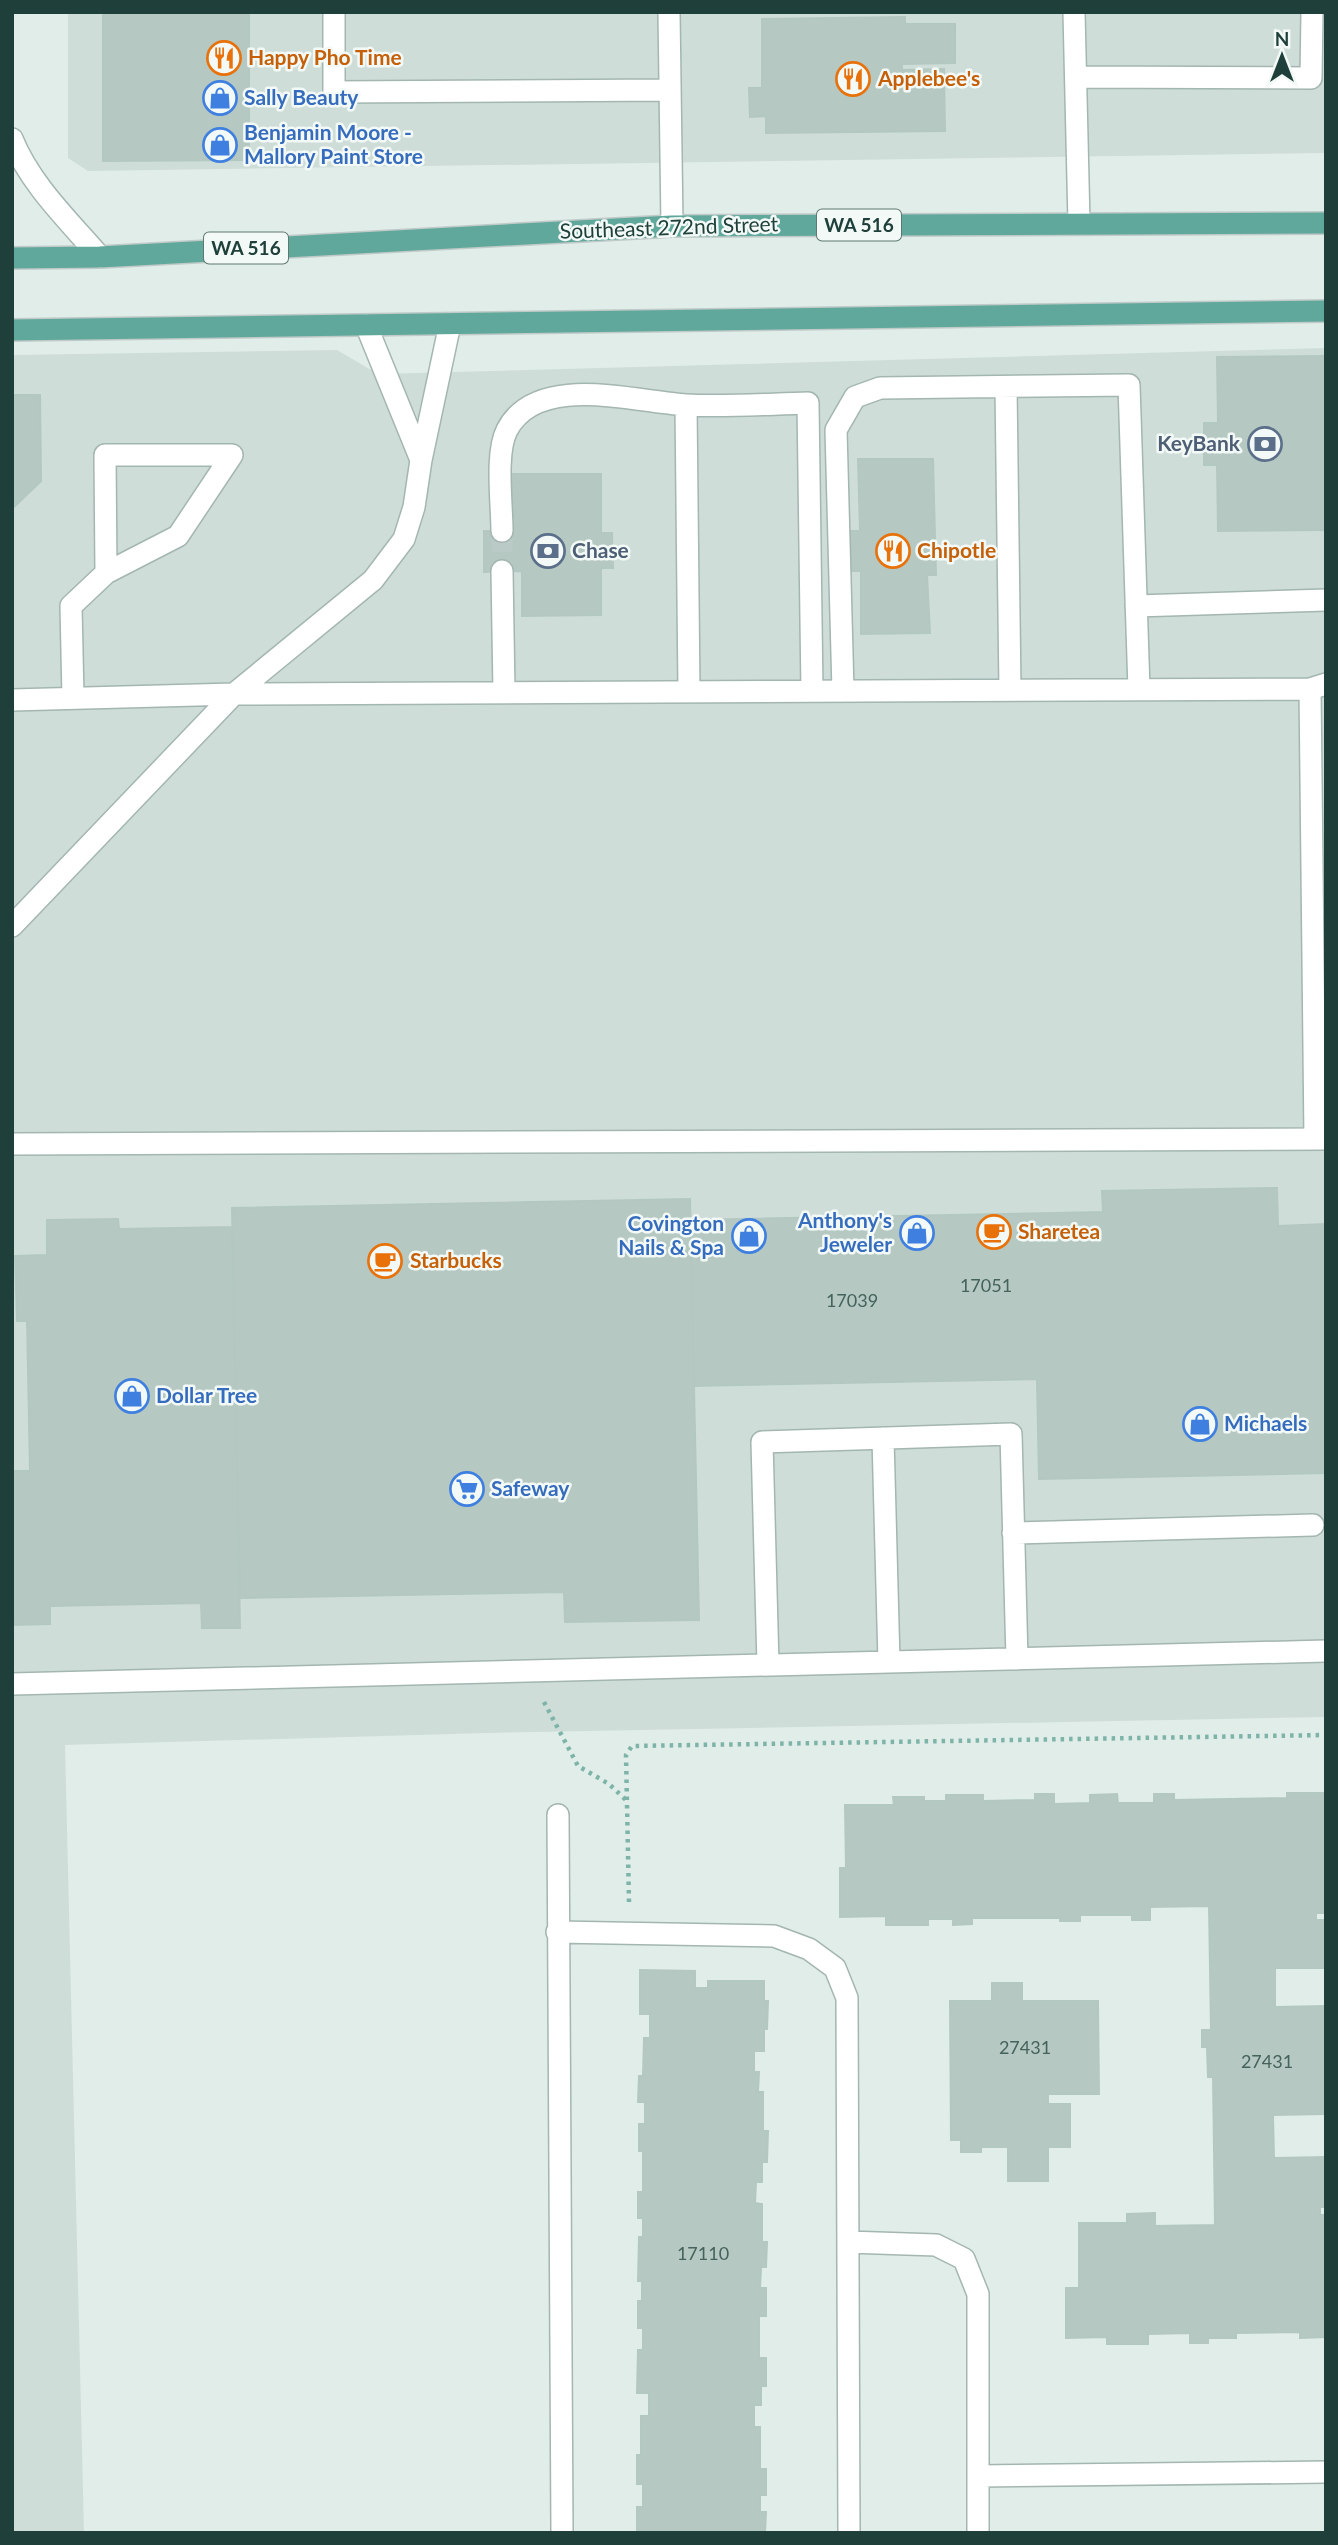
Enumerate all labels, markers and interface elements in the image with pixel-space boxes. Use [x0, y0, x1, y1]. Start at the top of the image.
north arrow [1247, 21, 1317, 91]
text: N [1275, 27, 1289, 50]
restaurant icon: Happy Pho Time [205, 39, 243, 77]
place label: Happy Pho Time [248, 44, 402, 69]
restaurant icon: Applebee's [834, 60, 872, 98]
place label: Applebee's [877, 65, 980, 90]
shop icon: Sally Beauty [201, 79, 239, 117]
place label: Sally Beauty [244, 84, 359, 109]
place label: Benjamin Moore - Mallory Paint Store [244, 119, 423, 168]
shop icon: Benjamin Moore - Mallory Paint Store [201, 126, 239, 164]
street label: Southeast 272nd Street [559, 210, 779, 243]
road number: WA 516 [817, 210, 901, 241]
road number: WA 516 [204, 232, 288, 264]
bank icon: KeyBank [1246, 425, 1284, 463]
place label: KeyBank [1157, 430, 1241, 455]
bank icon: Chase [529, 532, 567, 570]
restaurant icon: Chipotle [874, 532, 912, 570]
place label: Chase [572, 537, 629, 562]
place label: Chipotle [917, 537, 996, 562]
place label: Anthony's Jeweler [797, 1207, 892, 1256]
place label: Covington Nails & Spa [618, 1210, 724, 1259]
cafe icon: Sharetea [975, 1213, 1013, 1251]
shop icon: Anthony's Jeweler [898, 1214, 936, 1252]
shop icon: Covington Nails & Spa [730, 1217, 768, 1255]
place label: Sharetea [1018, 1218, 1100, 1243]
cafe icon: Starbucks [366, 1242, 404, 1280]
place label: Starbucks [410, 1247, 502, 1272]
house number: 17051 [960, 1274, 1012, 1296]
house number: 17039 [826, 1289, 878, 1311]
shop icon: Dollar Tree [113, 1377, 151, 1415]
place label: Dollar Tree [156, 1382, 257, 1407]
shop icon: Michaels [1181, 1405, 1219, 1443]
place label: Michaels [1224, 1410, 1307, 1435]
supermarket icon: Safeway [448, 1470, 486, 1508]
place label: Safeway [491, 1475, 570, 1500]
house number: 27431 [999, 2036, 1051, 2058]
house number: 27431 [1241, 2050, 1293, 2072]
house number: 17110 [677, 2242, 729, 2264]

